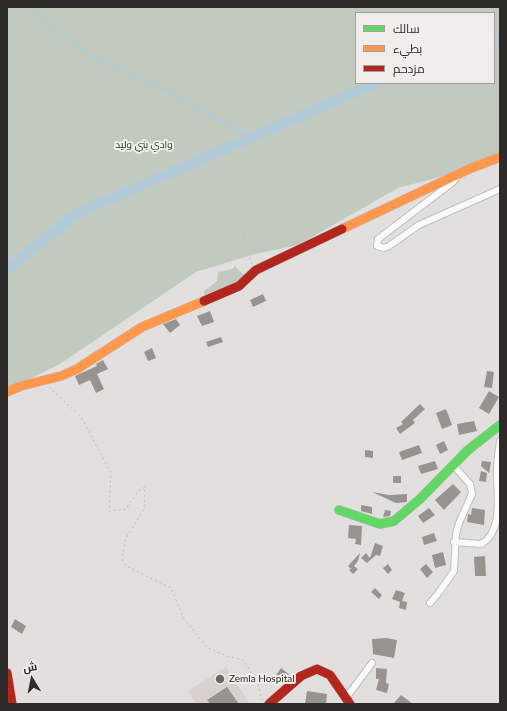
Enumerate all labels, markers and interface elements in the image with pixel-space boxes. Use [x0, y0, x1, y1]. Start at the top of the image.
legend [355, 12, 495, 84]
text: سالك [393, 21, 420, 36]
text: بطيء [393, 41, 422, 56]
text: مزدحم [393, 61, 425, 76]
park label: وادي بني وليد [115, 139, 173, 151]
north arrow [12, 659, 52, 699]
text: ش [22, 659, 38, 674]
marker: Zemla Hospital [214, 673, 226, 685]
place label: Zemla Hospital [229, 673, 295, 685]

